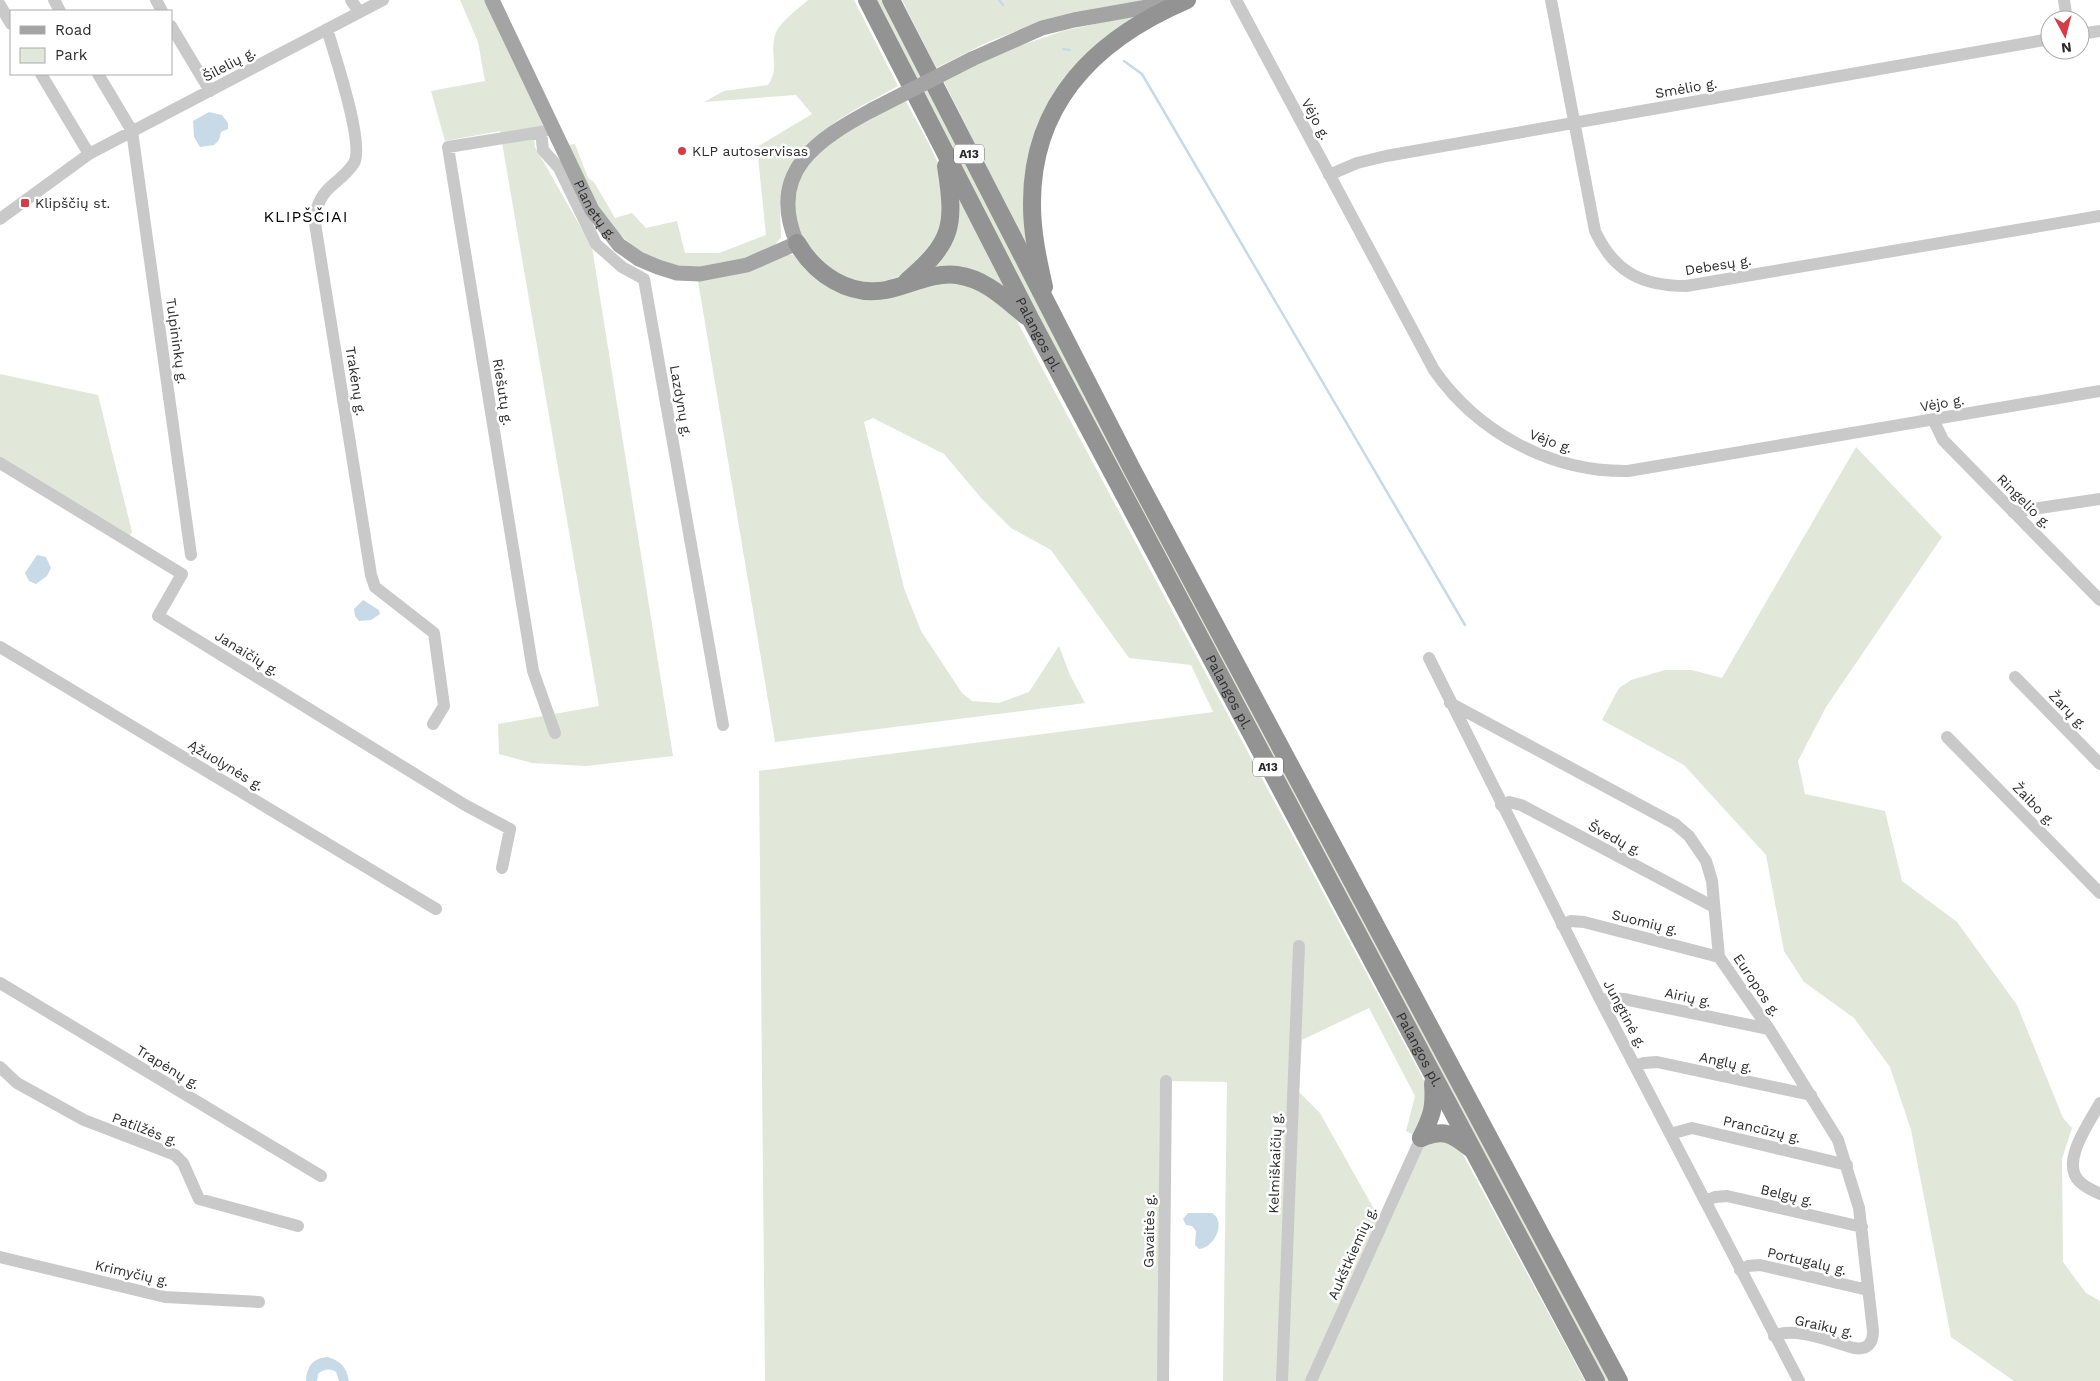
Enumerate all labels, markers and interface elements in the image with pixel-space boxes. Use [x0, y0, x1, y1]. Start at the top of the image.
legend [10, 10, 172, 75]
north arrow [2040, 10, 2090, 60]
text: Road [55, 21, 92, 39]
text: N [2060, 39, 2073, 56]
street label: Šilelių g. [200, 43, 258, 85]
text: Park [55, 46, 88, 64]
street label: Smėlio g. [1654, 75, 1718, 101]
street label: Vėjo g. [1298, 96, 1334, 142]
place label: KLP autoservisas [692, 143, 808, 159]
road number: A13 [954, 144, 984, 164]
marker: KLP autoservisas [676, 145, 688, 157]
street label: Planetų g. [571, 177, 620, 243]
place label: Klipščių st. [35, 195, 110, 211]
marker: Klipščių st. [19, 197, 31, 209]
district label: KLIPŠČIAI [264, 207, 348, 226]
street label: Debesų g. [1684, 252, 1752, 278]
street label: Palangos pl. [1013, 294, 1065, 375]
street label: Tulpininkų g. [163, 297, 191, 385]
street label: Trakėnų g. [343, 345, 369, 417]
street label: Riešutų g. [490, 357, 516, 427]
street label: Lazdynų g. [667, 364, 695, 438]
street label: Vėjo g. [1919, 391, 1965, 415]
street label: Vėjo g. [1527, 426, 1575, 456]
street label: Ringelio g. [1994, 471, 2054, 531]
street label: Janaičių g. [212, 627, 282, 679]
street label: Palangos pl. [1203, 652, 1255, 732]
street label: Žarų g. [2046, 688, 2090, 732]
street label: Ąžuolynės g. [185, 736, 267, 794]
road number: A13 [1253, 758, 1283, 776]
street label: Žaibo g. [2010, 779, 2058, 829]
street label: Švedų g. [1586, 817, 1644, 859]
street label: Suomių g. [1610, 906, 1680, 938]
street label: Europos g. [1730, 951, 1784, 1019]
street label: Jungtinė g. [1600, 977, 1650, 1051]
street label: Airių g. [1663, 984, 1713, 1010]
street label: Palangos pl. [1393, 1009, 1446, 1089]
street label: Trapėnų g. [133, 1042, 203, 1092]
street label: Anglų g. [1698, 1049, 1754, 1075]
street label: Patilžės g. [110, 1109, 180, 1149]
street label: Kelmiškaičių g. [1265, 1112, 1285, 1214]
street label: Prancūzų g. [1722, 1112, 1802, 1146]
street label: Belgų g. [1759, 1181, 1815, 1209]
street label: Gavaitės g. [1140, 1194, 1158, 1268]
street label: Aukštkiemių g. [1324, 1204, 1380, 1302]
street label: Portugalų g. [1766, 1244, 1848, 1278]
street label: Krimyčių g. [94, 1257, 170, 1289]
street label: Graikų g. [1793, 1311, 1855, 1341]

